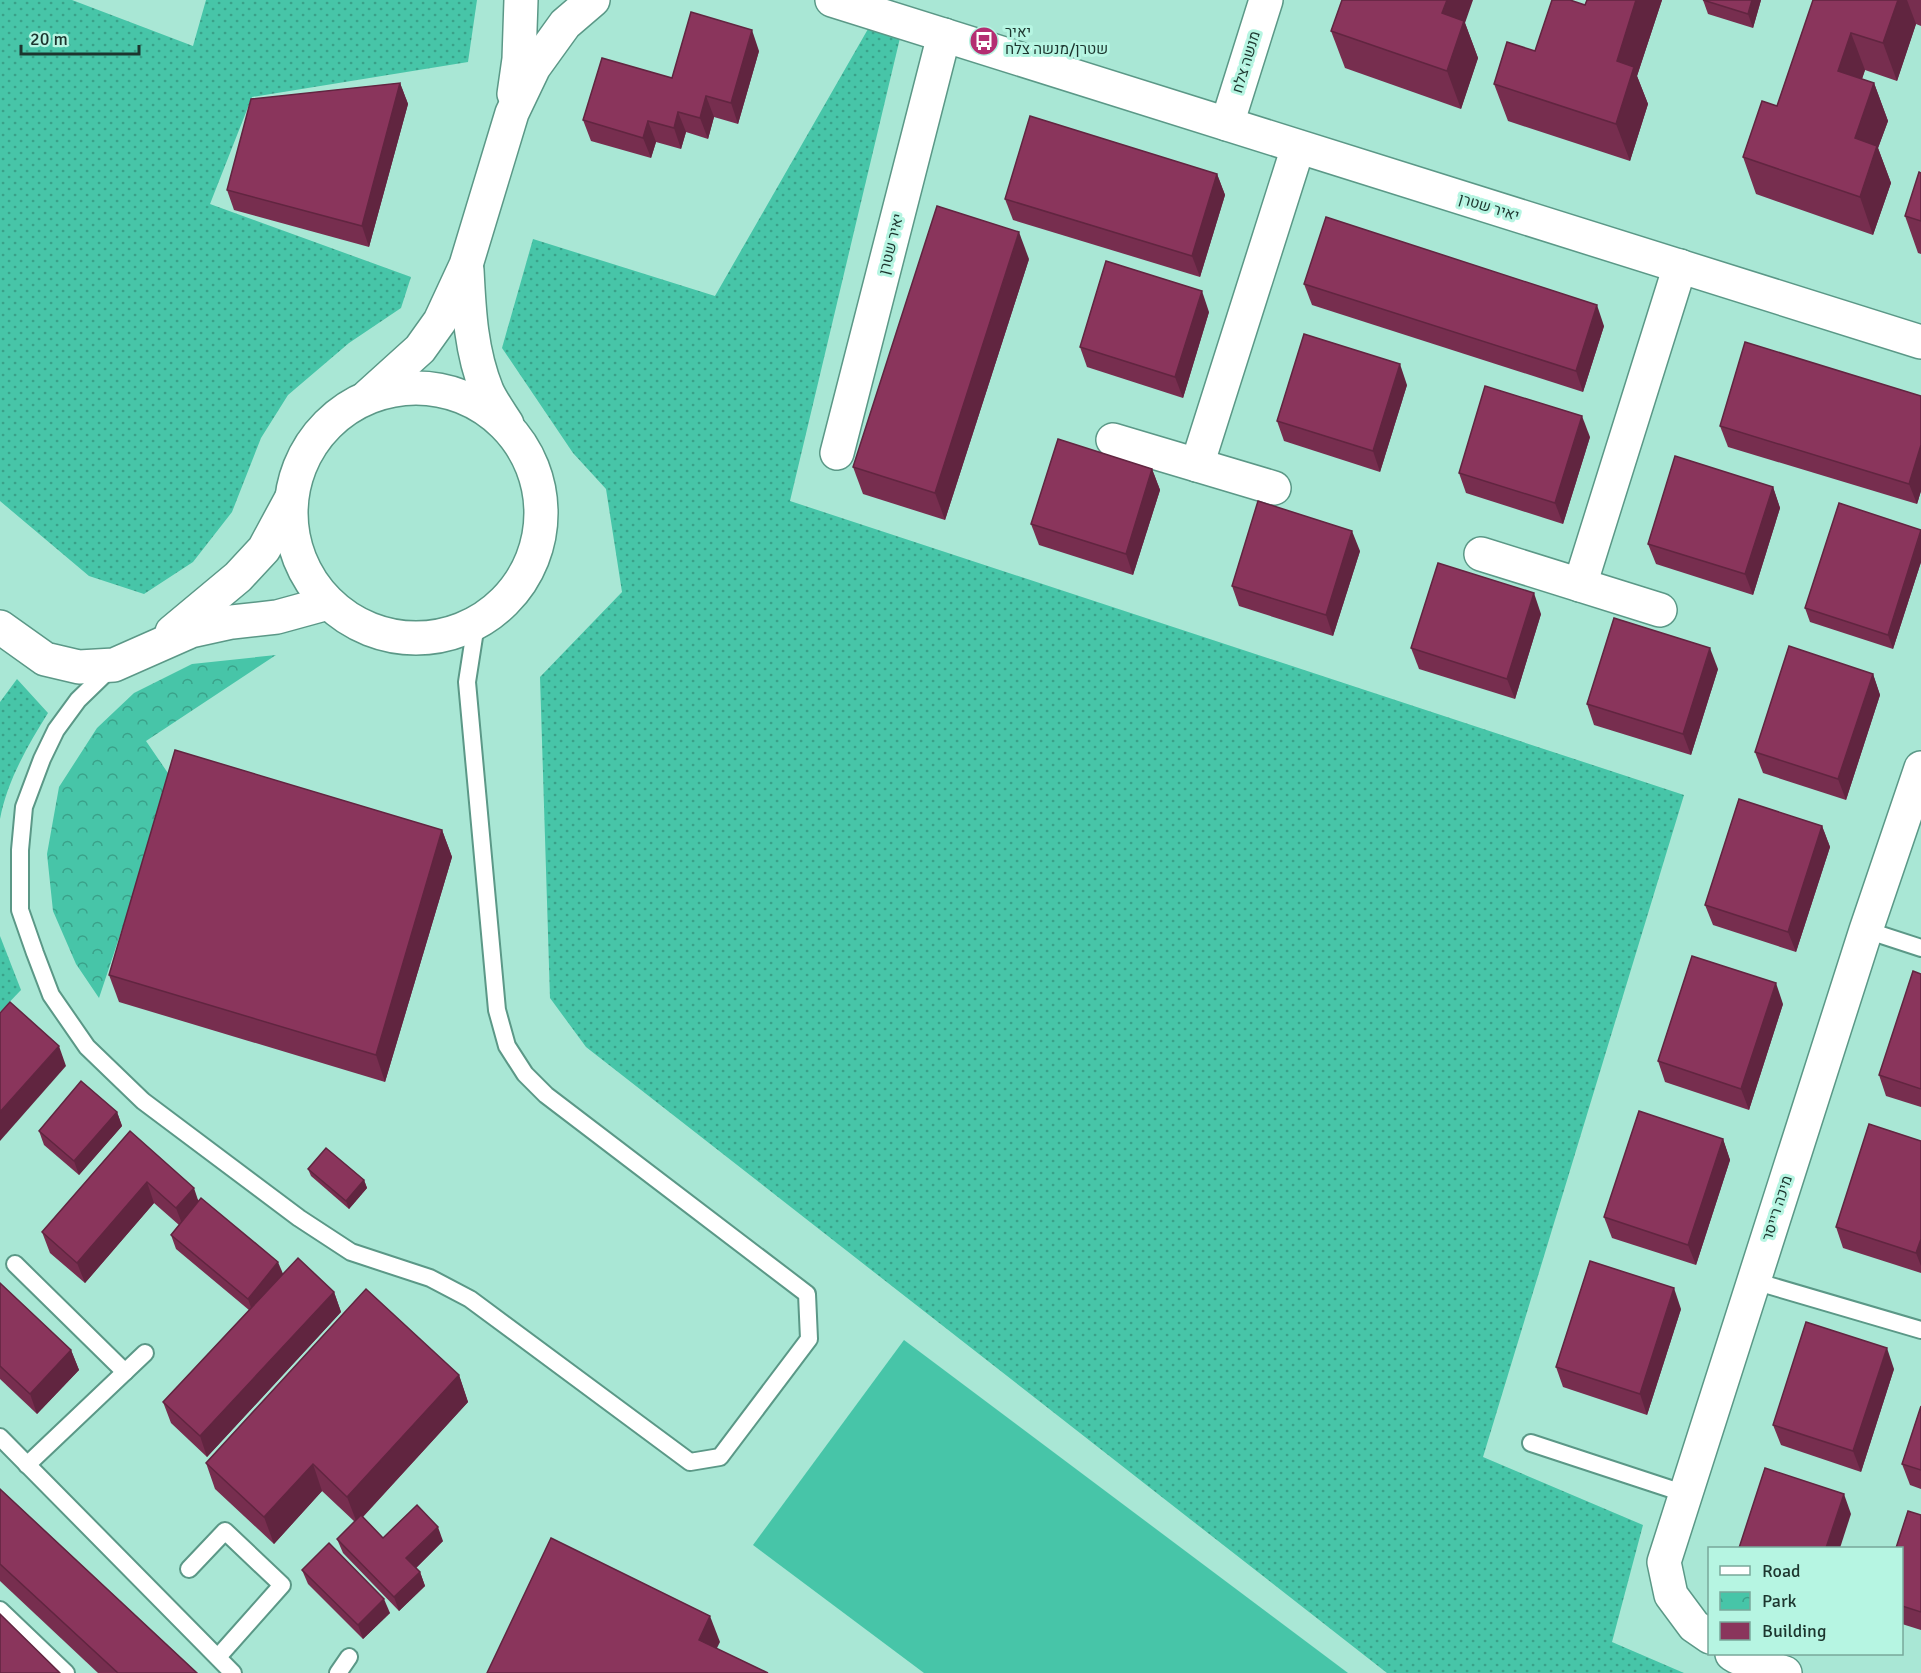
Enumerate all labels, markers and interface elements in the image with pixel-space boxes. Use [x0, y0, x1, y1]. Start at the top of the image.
scale bar [21, 18, 140, 56]
place label: יאיר שטרן/מנשה צלח [1005, 23, 1108, 58]
bus stop icon: יאיר שטרן/מנשה צלח [968, 25, 1000, 57]
text: 20 m [30, 28, 68, 50]
street label: מנשה צלח [1228, 29, 1264, 95]
street label: יאיר שטרן [1457, 189, 1521, 225]
street label: יאיר שטרן [875, 212, 907, 276]
street label: מיכה רייסר [1758, 1173, 1796, 1243]
legend [1708, 1547, 1903, 1655]
text: Road [1762, 1560, 1801, 1582]
text: Park [1762, 1590, 1797, 1612]
text: Building [1762, 1620, 1826, 1642]

